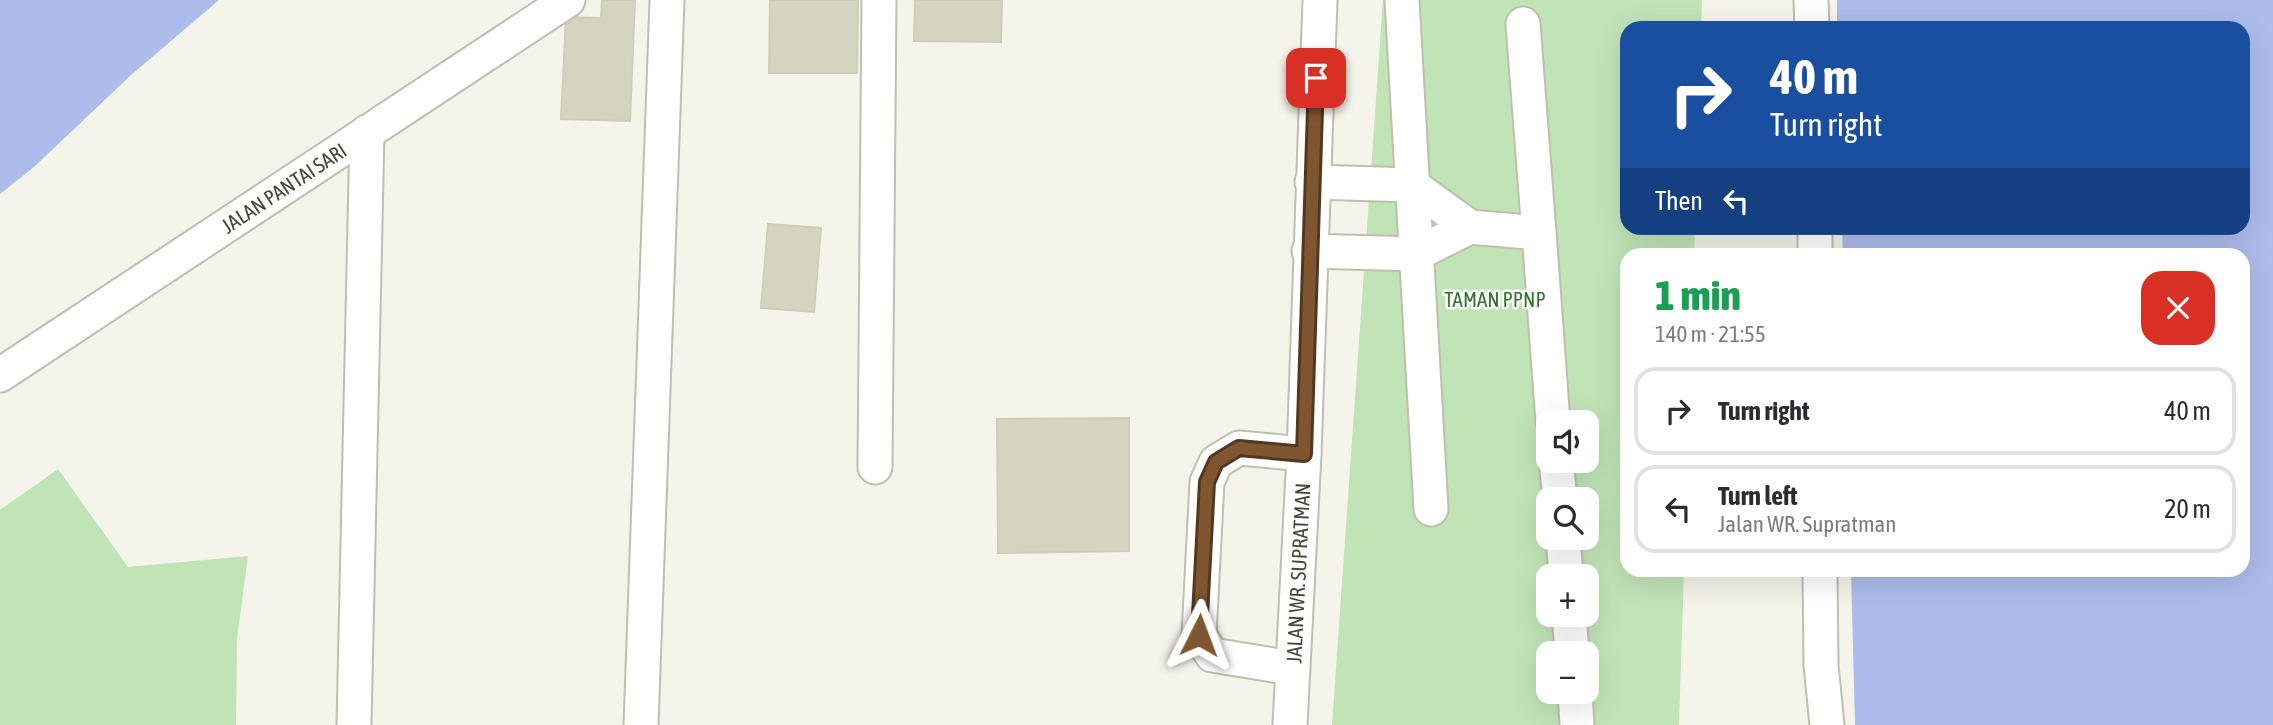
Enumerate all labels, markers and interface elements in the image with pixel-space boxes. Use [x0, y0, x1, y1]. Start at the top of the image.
pin [1286, 48, 1346, 108]
text: 40 m [1770, 48, 1858, 104]
icon: right [1655, 49, 1746, 140]
icon: arrive [1297, 59, 1335, 97]
text: Turn right [1770, 106, 1883, 143]
street label: JALAN PANTAI SARI [217, 138, 351, 238]
icon: left [1717, 182, 1755, 220]
text: Then [1655, 186, 1703, 216]
text: 1 min [1655, 271, 1741, 319]
button: close [2141, 271, 2215, 345]
park label: TAMAN PPNP [1444, 287, 1546, 311]
text: 140 m · 21:55 [1655, 321, 1766, 347]
icon: right [1659, 392, 1697, 430]
text: Turn right [1718, 396, 1809, 426]
text: 40 m [2164, 396, 2211, 426]
map controls [1536, 410, 1599, 704]
button: sound [1536, 410, 1599, 473]
text: Turn left [1718, 481, 1798, 511]
street label: JALAN WR. SUPRATMAN [1281, 482, 1314, 664]
button: search [1536, 487, 1599, 550]
icon: left [1659, 490, 1697, 528]
text: 20 m [2164, 494, 2211, 524]
text: Jalan WR. Supratman [1718, 511, 1896, 537]
button: + [1536, 564, 1599, 627]
position arrow [1162, 598, 1236, 672]
button: − [1536, 641, 1599, 704]

